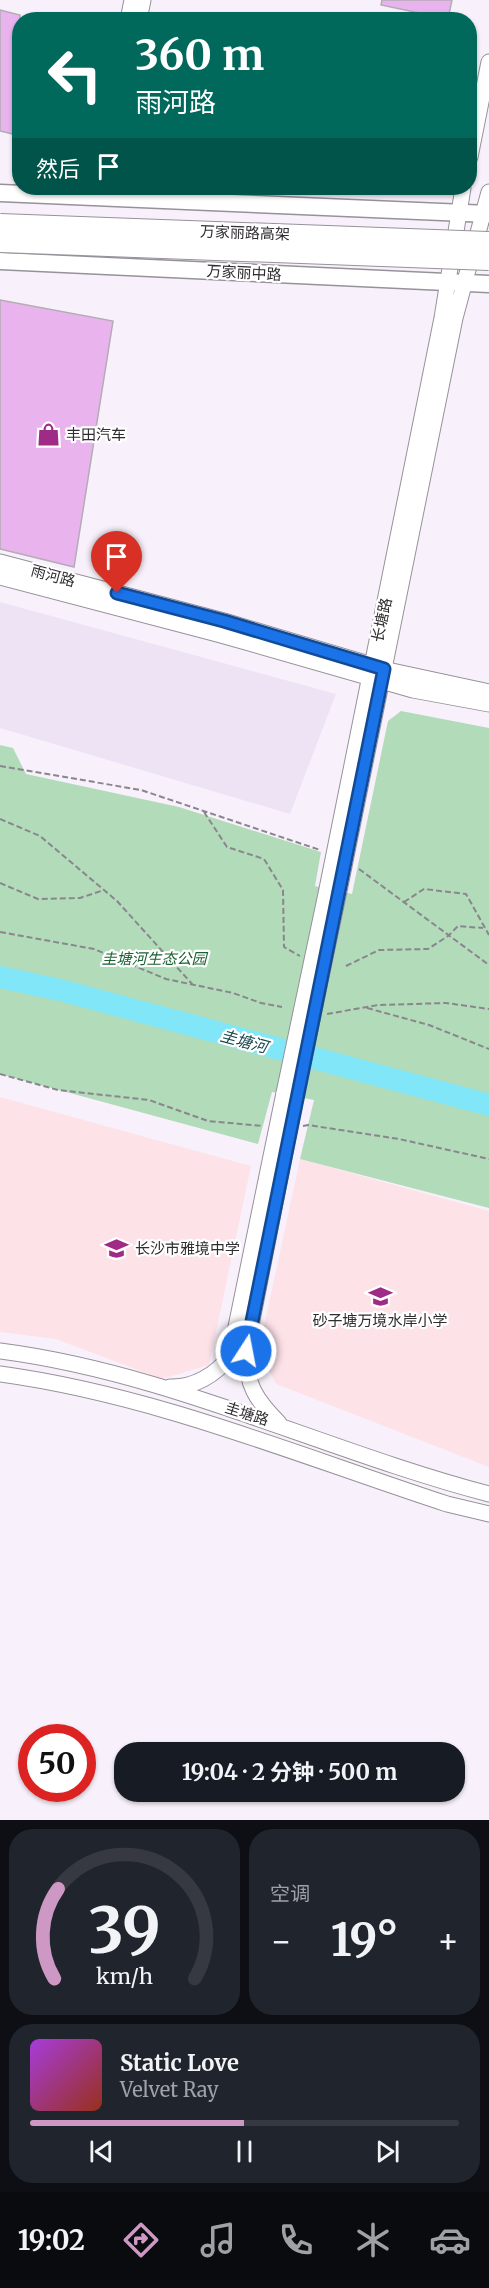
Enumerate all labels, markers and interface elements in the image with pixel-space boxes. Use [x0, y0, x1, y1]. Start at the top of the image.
text: 360 m [135, 29, 264, 81]
icon: left [36, 36, 114, 114]
text: 雨河路 [135, 85, 216, 119]
icon: arrive [92, 150, 125, 183]
text: 然后 [36, 155, 80, 183]
street label: 万家丽路高架 [200, 221, 290, 244]
street label: 万家丽中路 [206, 261, 282, 284]
shop icon: 丰田汽车 [35, 422, 61, 448]
place label: 丰田汽车 [66, 425, 126, 444]
pin [91, 531, 142, 593]
icon: arrive [100, 540, 133, 573]
street label: 雨河路 [29, 561, 77, 591]
street label: 长塘路 [368, 596, 395, 644]
park label: 圭塘河生态公园 [101, 949, 208, 968]
water label: 圭塘河 [218, 1025, 273, 1058]
school or university icon: 长沙市雅境中学 [104, 1236, 130, 1262]
place label: 长沙市雅境中学 [135, 1239, 240, 1258]
school or university icon: 砂子塘万境水岸小学 [367, 1284, 393, 1310]
place label: 砂子塘万境水岸小学 [312, 1311, 448, 1330]
position arrow [214, 1319, 278, 1383]
street label: 圭塘路 [223, 1398, 271, 1430]
speed limit sign: 50 [18, 1724, 96, 1802]
text: 19:04 · 2 分钟 · 500 m [182, 1758, 397, 1786]
text: 空调 [270, 1881, 310, 1906]
text: 39 [88, 1892, 161, 1970]
text: 19° [331, 1912, 398, 1968]
text: − [270, 1921, 292, 1962]
text: + [437, 1921, 459, 1962]
text: km/h [96, 1963, 153, 1990]
text: Static Love [120, 2049, 239, 2077]
text: Velvet Ray [120, 2077, 219, 2102]
icon: previous [85, 2135, 118, 2168]
icon: pause [228, 2135, 261, 2168]
icon: next [371, 2135, 404, 2168]
icon: directions [120, 2219, 162, 2261]
icon: music [197, 2219, 239, 2261]
icon: phone [275, 2219, 317, 2261]
icon: climate [352, 2219, 394, 2261]
icon: car [429, 2219, 471, 2261]
text: 19:02 [18, 2223, 85, 2257]

